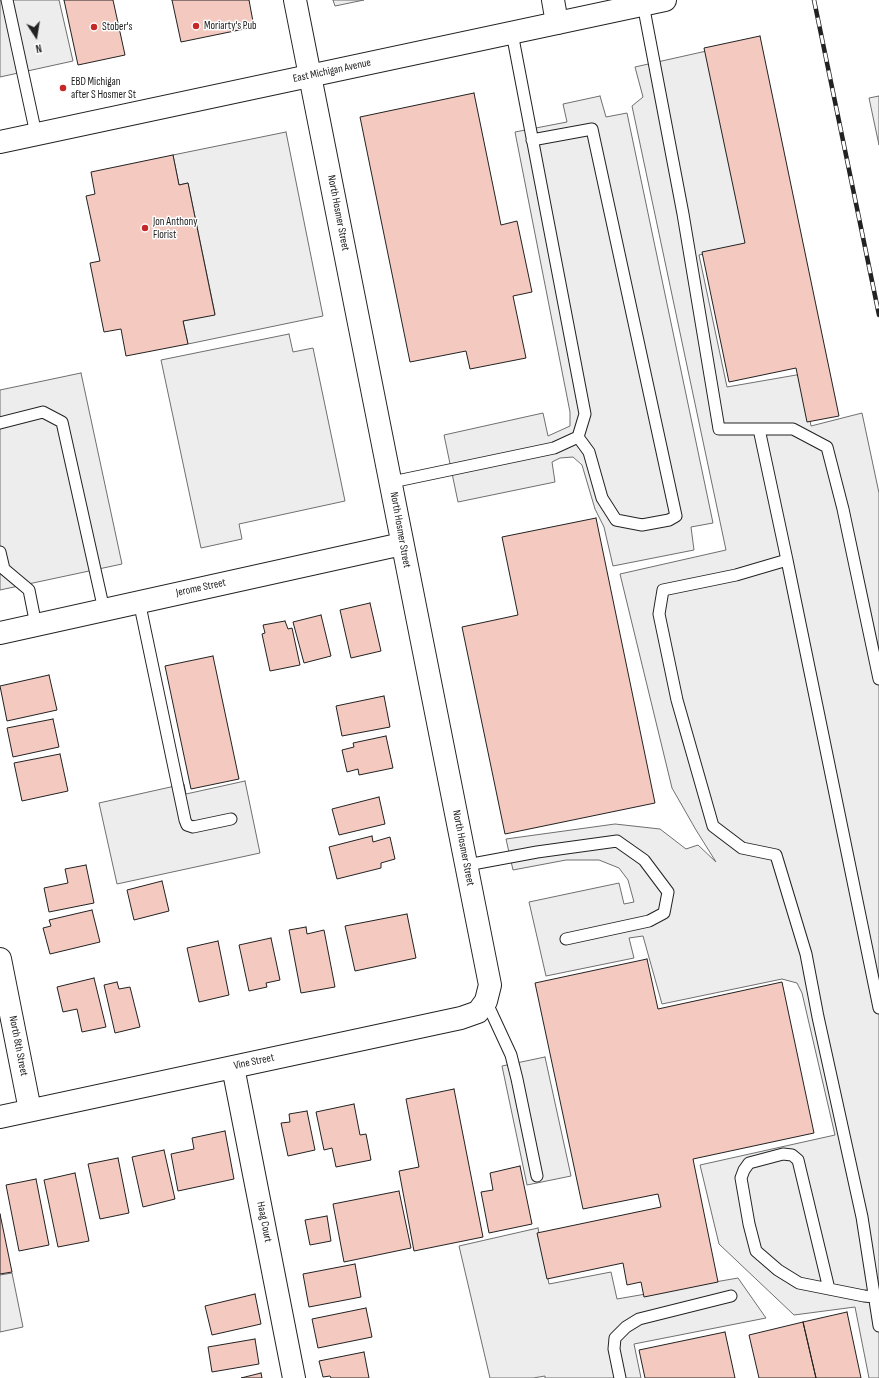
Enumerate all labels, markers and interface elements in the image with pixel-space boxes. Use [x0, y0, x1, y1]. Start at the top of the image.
north arrow [16, 16, 56, 56]
place label: Moriarty's Pub [204, 19, 257, 33]
place label: Stober's [102, 20, 132, 34]
marker: Moriarty's Pub [191, 21, 201, 31]
marker: Stober's [89, 22, 99, 32]
text: N [34, 41, 43, 55]
street label: East Michigan Avenue [292, 56, 372, 86]
place label: EBD Michigan after S Hosmer St [71, 75, 136, 101]
marker: EBD Michigan after S Hosmer St [58, 83, 68, 93]
street label: North Hosmer Street [324, 174, 352, 252]
place label: Jon Anthony Florist [153, 215, 198, 241]
marker: Jon Anthony Florist [140, 223, 150, 233]
street label: North Hosmer Street [387, 491, 413, 569]
street label: Jerome Street [175, 576, 227, 600]
street label: North Hosmer Street [449, 809, 477, 887]
street label: North 8th Street [6, 1015, 30, 1077]
street label: Vine Street [233, 1051, 275, 1073]
street label: Haag Court [254, 1201, 274, 1243]

